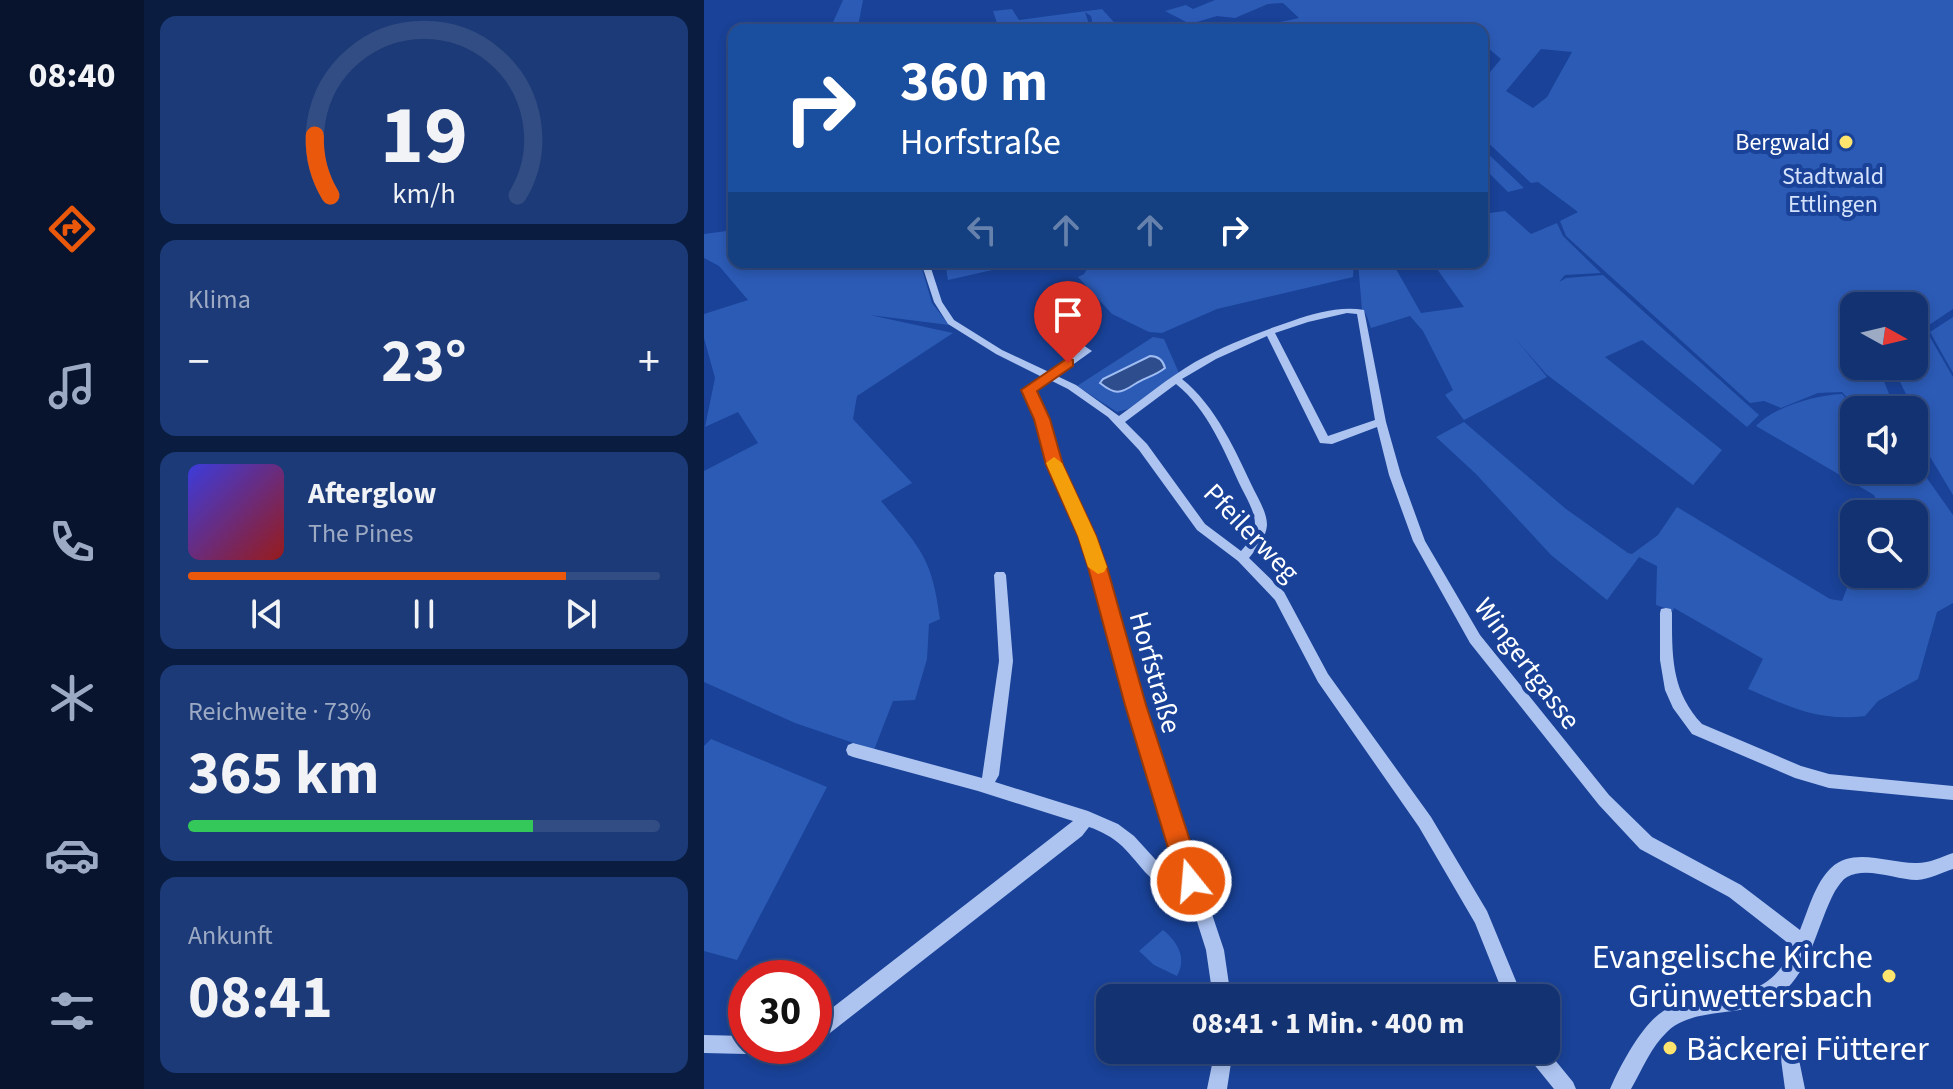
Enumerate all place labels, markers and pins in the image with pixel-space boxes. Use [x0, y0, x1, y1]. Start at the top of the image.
place label: Bergwald [1735, 125, 1830, 160]
marker: Bergwald [1837, 133, 1855, 151]
pin [1034, 281, 1102, 363]
place label: Evangelische Kirche Grünwettersbach [1592, 933, 1873, 1021]
marker: Evangelische Kirche Grünwettersbach [1880, 967, 1898, 985]
place label: Bäckerei Fütterer [1686, 1025, 1929, 1074]
marker: Bäckerei Fütterer [1661, 1039, 1679, 1057]

